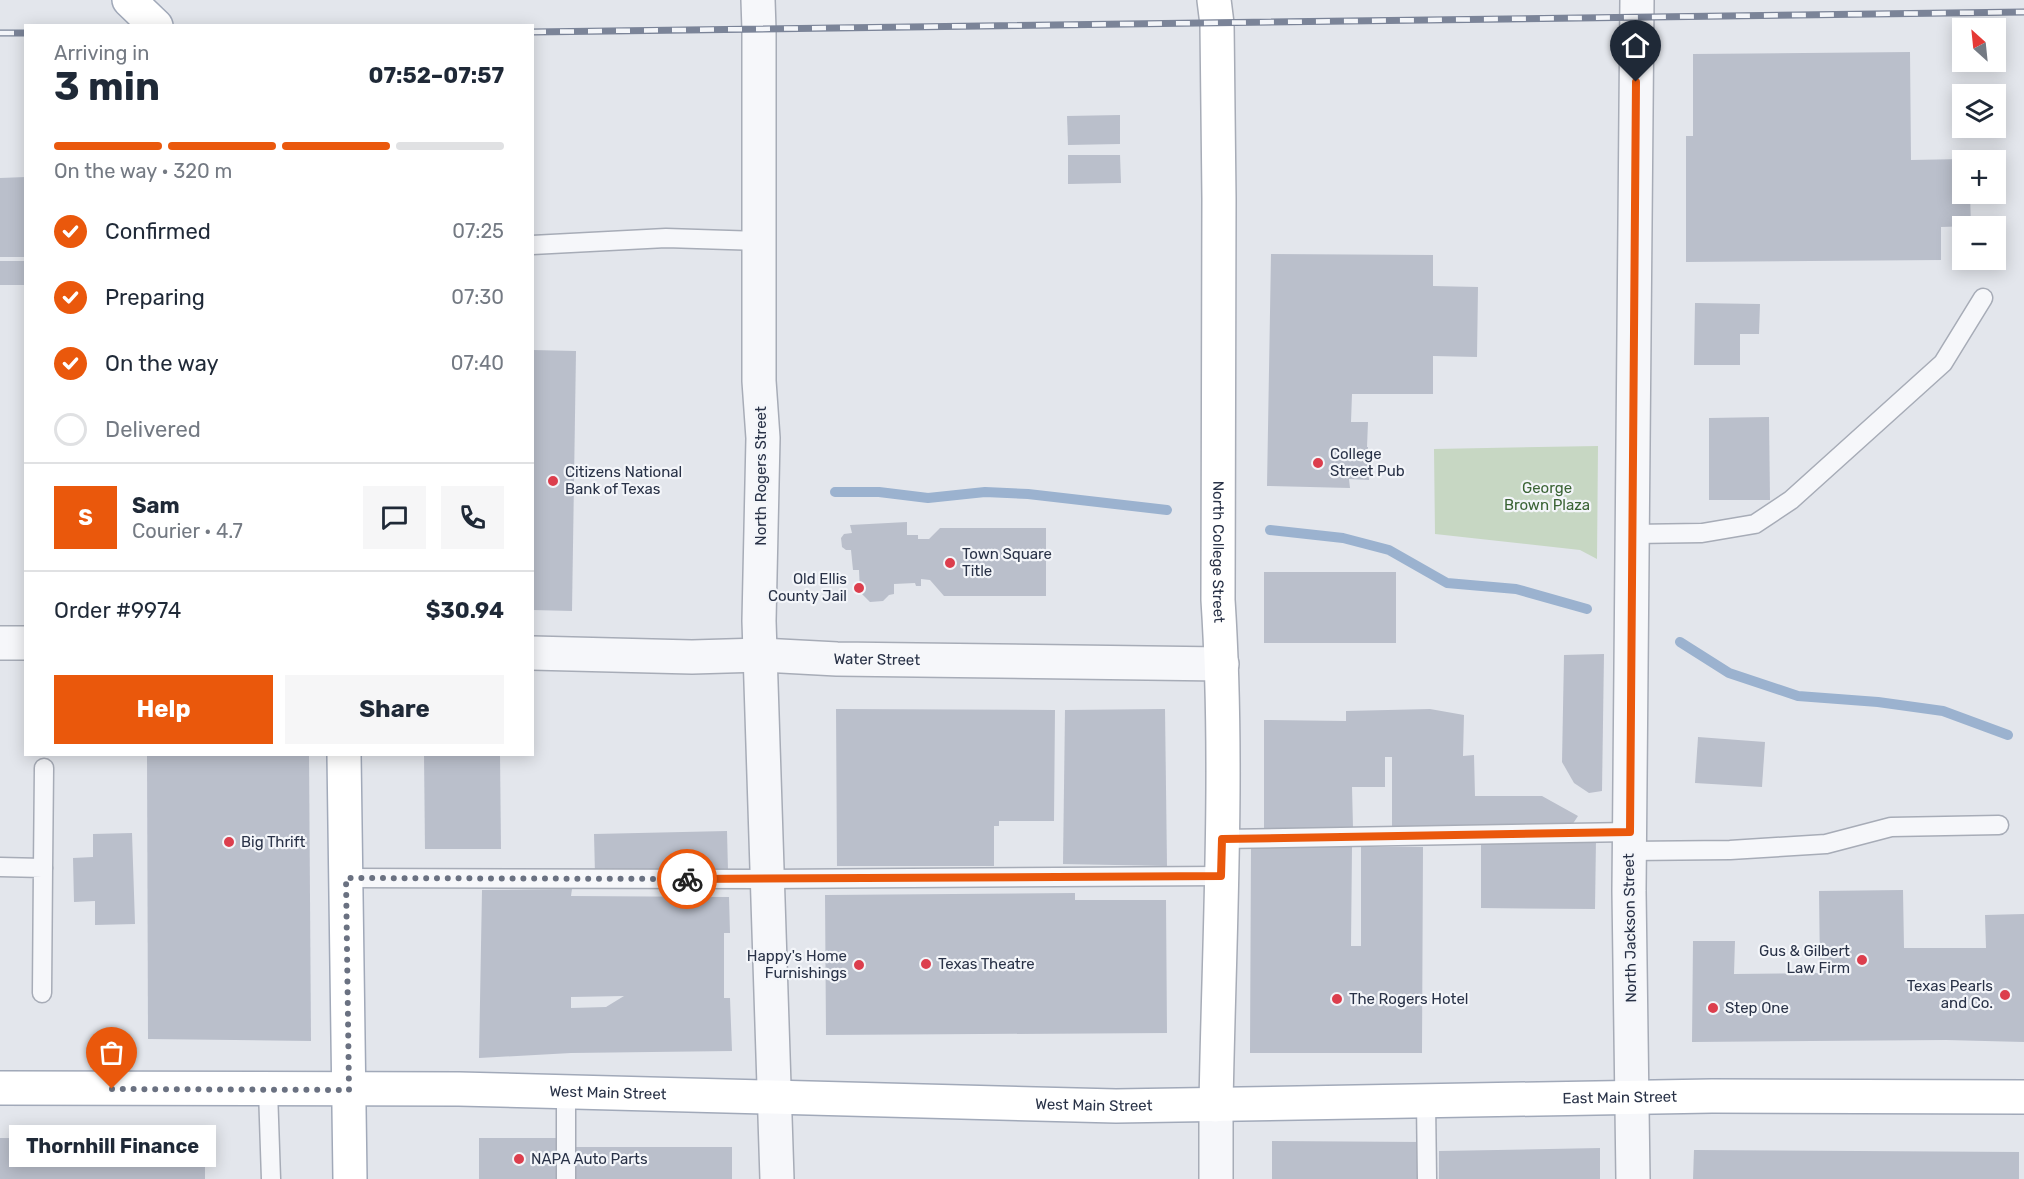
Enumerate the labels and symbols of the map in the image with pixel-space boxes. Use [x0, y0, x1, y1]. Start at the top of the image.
north arrow [1952, 18, 2006, 72]
pin [1610, 20, 1661, 82]
street label: North Rogers Street [752, 406, 770, 546]
place label: College Street Pub [1330, 445, 1405, 480]
marker: College Street Pub [1311, 456, 1325, 470]
place label: Citizens National Bank of Texas [565, 463, 682, 498]
marker: Citizens National Bank of Texas [546, 474, 560, 488]
park label: George Brown Plaza [1504, 479, 1590, 514]
street label: North College Street [1209, 481, 1228, 624]
place label: Town Square Title [962, 545, 1052, 580]
marker: Town Square Title [943, 556, 957, 570]
place label: Old Ellis County Jail [768, 570, 847, 605]
marker: Old Ellis County Jail [852, 581, 866, 595]
street label: Water Street [833, 650, 920, 669]
place label: Big Thrift [241, 833, 306, 851]
marker: Big Thrift [222, 835, 236, 849]
courier [657, 849, 717, 909]
street label: North Jackson Street [1620, 853, 1640, 1003]
place label: Gus & Gilbert Law Firm [1759, 942, 1850, 977]
place label: Happy's Home Furnishings [747, 947, 847, 982]
marker: Gus & Gilbert Law Firm [1855, 953, 1869, 967]
place label: Texas Theatre [938, 955, 1035, 973]
marker: Texas Theatre [919, 957, 933, 971]
marker: Happy's Home Furnishings [852, 958, 866, 972]
place label: Texas Pearls and Co. [1907, 977, 1993, 1012]
marker: Texas Pearls and Co. [1998, 988, 2012, 1002]
place label: The Rogers Hotel [1349, 990, 1468, 1008]
marker: The Rogers Hotel [1330, 992, 1344, 1006]
place label: Step One [1725, 999, 1789, 1017]
marker: Step One [1706, 1001, 1720, 1015]
pin [86, 1027, 137, 1089]
street label: West Main Street [549, 1082, 667, 1103]
street label: East Main Street [1562, 1088, 1677, 1108]
street label: West Main Street [1035, 1095, 1153, 1115]
callout: Thornhill Finance [9, 1125, 216, 1167]
place label: NAPA Auto Parts [531, 1150, 648, 1168]
marker: NAPA Auto Parts [512, 1152, 526, 1166]

